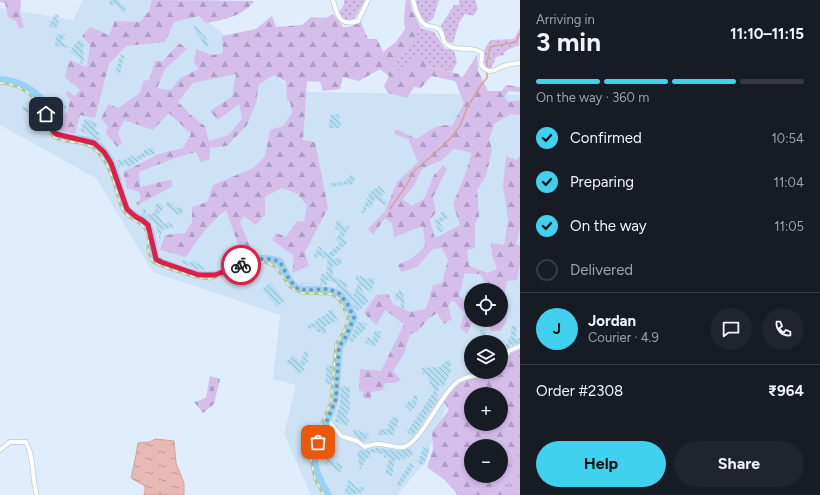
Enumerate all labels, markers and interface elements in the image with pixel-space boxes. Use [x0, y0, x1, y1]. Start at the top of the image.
text: Arriving in [536, 12, 595, 27]
text: 11:10–11:15 [730, 25, 804, 43]
text: 3 min [536, 26, 601, 58]
text: On the way · 360 m [536, 90, 649, 105]
pin [29, 97, 63, 131]
icon: home [35, 103, 57, 125]
icon: check [536, 127, 558, 149]
text: Confirmed [570, 129, 642, 147]
text: 10:54 [771, 131, 804, 146]
icon: check [536, 171, 558, 193]
text: Preparing [570, 173, 634, 191]
text: 11:04 [774, 175, 804, 190]
icon: check [536, 215, 558, 237]
text: On the way [570, 217, 647, 235]
text: 11:05 [774, 219, 804, 234]
courier [221, 245, 261, 285]
icon: bike [230, 254, 252, 276]
text: Delivered [570, 261, 633, 279]
map controls [464, 283, 508, 483]
button: locate [464, 283, 508, 327]
button: chat [710, 308, 752, 350]
button: phone [762, 308, 804, 350]
text: Jordan [588, 312, 636, 330]
text: J [553, 320, 561, 338]
text: Courier · 4.9 [588, 330, 659, 345]
button: layers [464, 335, 508, 379]
text: Order #2308 [536, 382, 623, 400]
text: ₹964 [768, 382, 804, 400]
button: + [464, 387, 508, 431]
pin [301, 425, 335, 459]
icon: bag [307, 431, 329, 453]
button: − [464, 439, 508, 483]
button: Help [536, 441, 666, 487]
button: Share [674, 441, 804, 487]

